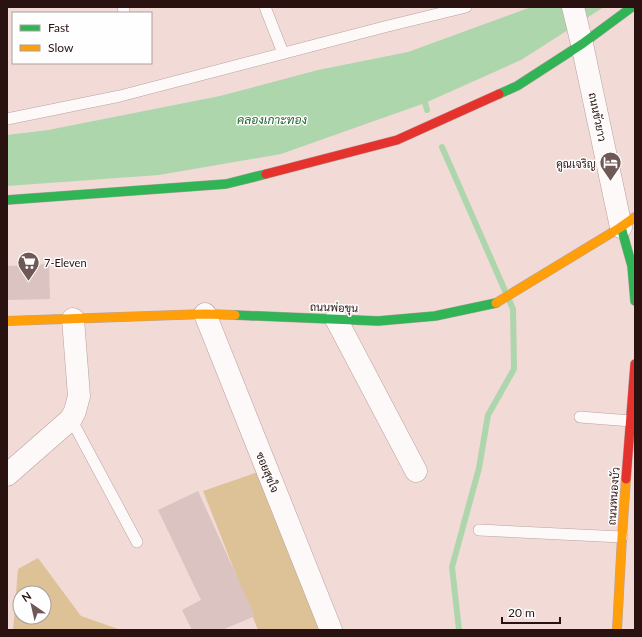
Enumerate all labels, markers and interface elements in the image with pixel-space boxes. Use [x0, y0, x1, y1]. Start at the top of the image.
legend [12, 12, 152, 64]
text: Fast [48, 20, 70, 35]
text: Slow [48, 40, 74, 55]
street label: ถนนขัวยาว [586, 91, 610, 143]
water label: คลองเกาะทอง [237, 112, 308, 127]
hotel icon: คูณเจริญ [598, 150, 624, 183]
place label: คูณเจริญ [556, 157, 596, 172]
supermarket icon: 7-Eleven [15, 249, 41, 282]
place label: 7-Eleven [44, 256, 87, 269]
street label: ถนนพ่อขุน [310, 300, 358, 317]
street label: ซอยสุขใจ [251, 449, 283, 495]
street label: ถนนหนองบัว [604, 466, 622, 526]
north arrow [12, 585, 52, 625]
text: N [19, 589, 33, 604]
scale bar [502, 599, 560, 625]
text: 20 m [508, 605, 535, 620]

